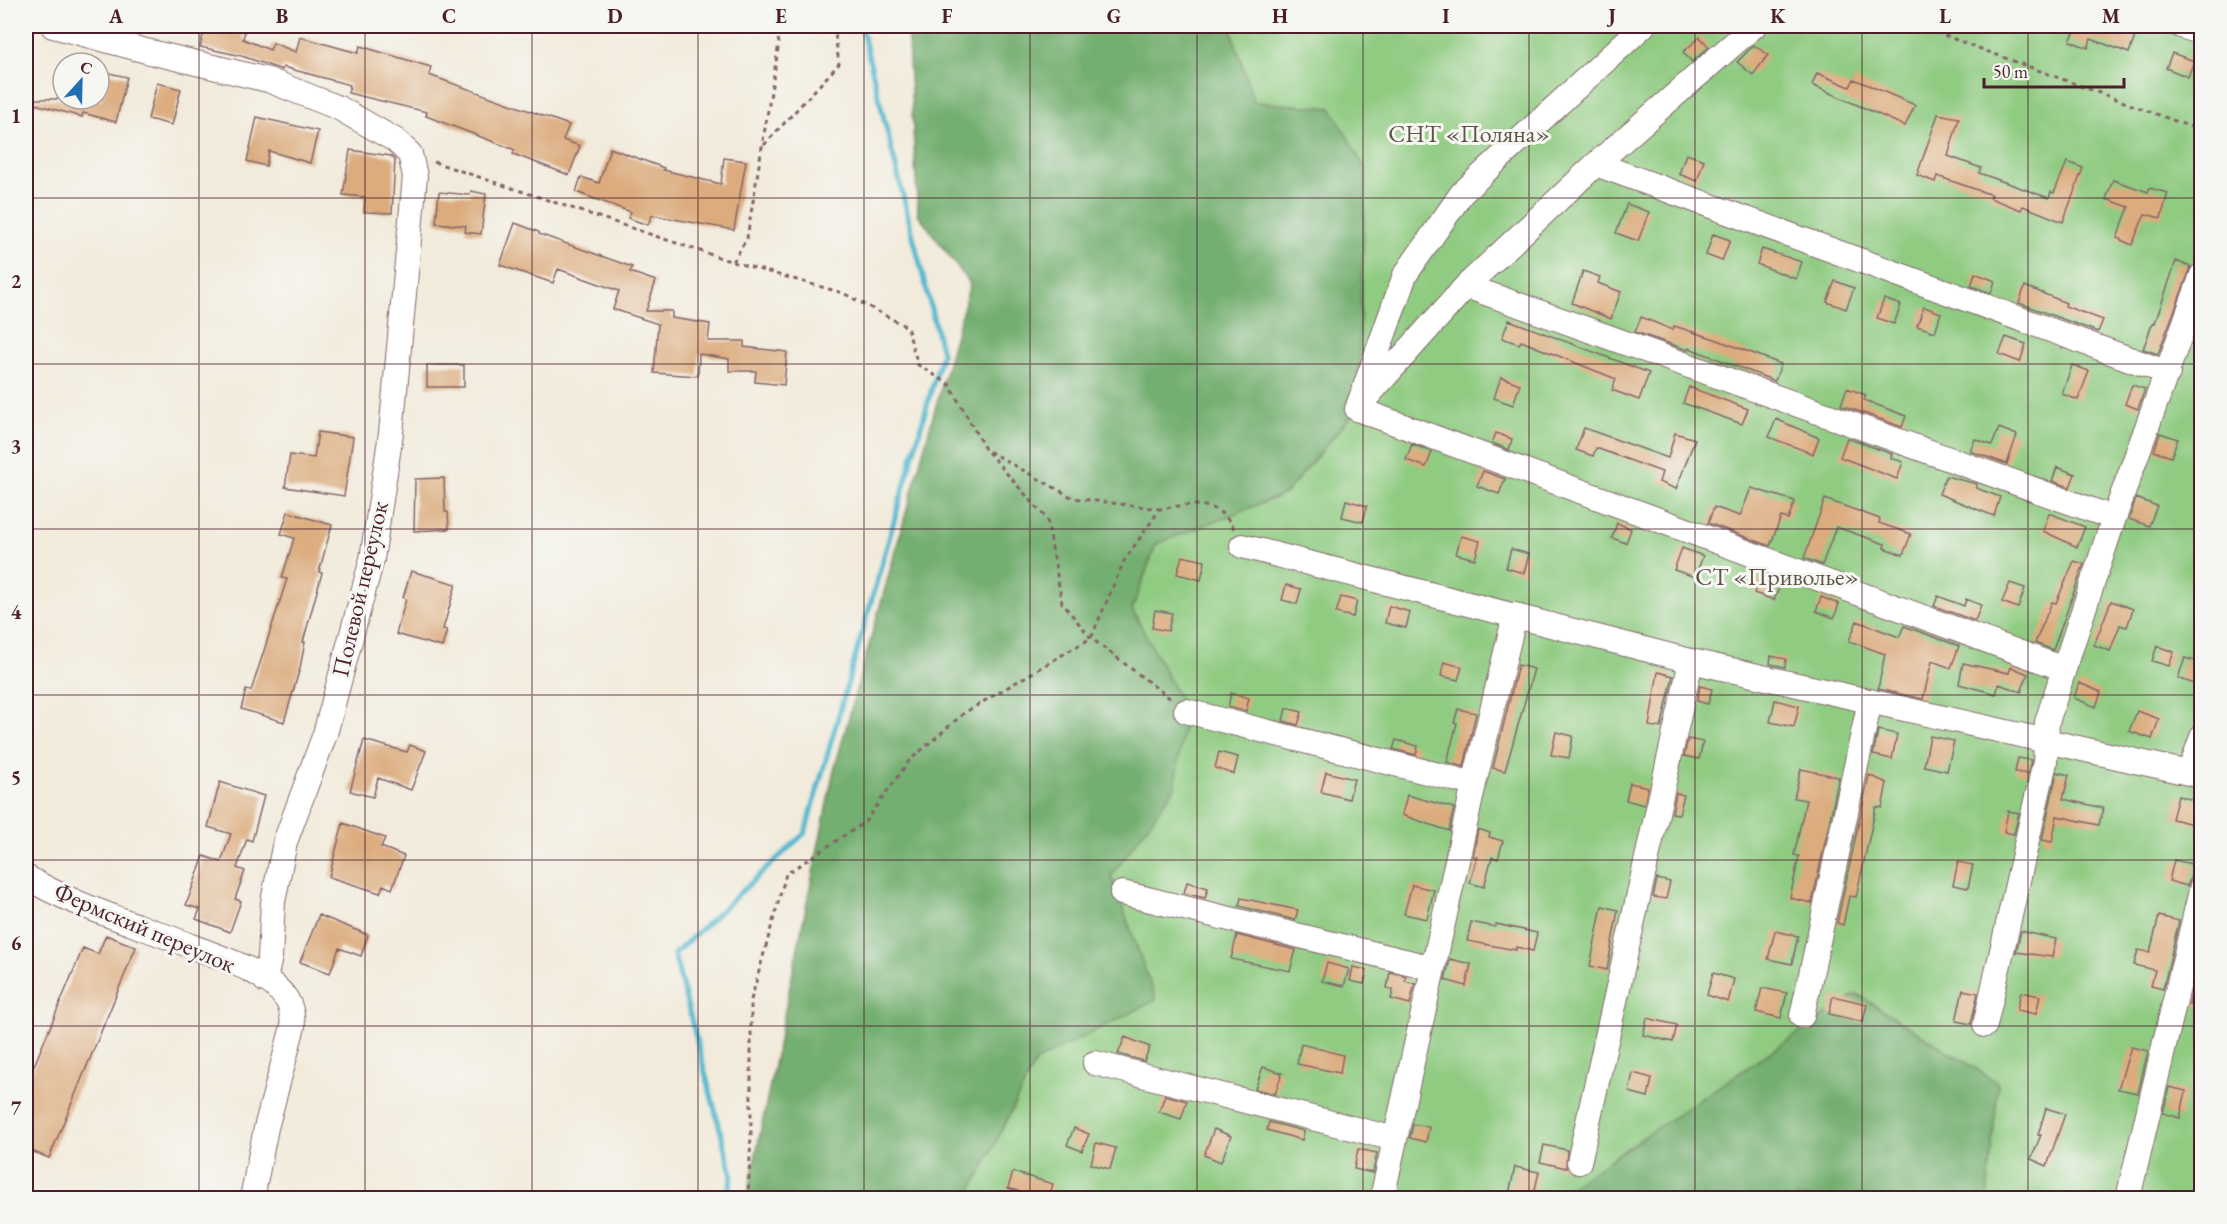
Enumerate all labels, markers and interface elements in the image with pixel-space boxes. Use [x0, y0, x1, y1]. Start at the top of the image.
text: A [108, 3, 124, 29]
text: B [276, 3, 288, 29]
text: C [442, 3, 456, 29]
text: D [607, 3, 623, 29]
text: E [775, 3, 787, 29]
text: F [942, 3, 953, 29]
text: G [1107, 3, 1121, 29]
text: H [1272, 3, 1288, 29]
text: I [1442, 3, 1450, 29]
text: J [1606, 3, 1616, 29]
text: K [1770, 3, 1786, 29]
text: L [1939, 3, 1951, 29]
text: M [2102, 3, 2120, 29]
north arrow [51, 51, 111, 111]
scale bar [1984, 51, 2124, 89]
text: С [77, 56, 96, 79]
text: 50 m [1993, 60, 2028, 83]
text: 1 [11, 103, 21, 129]
park label: СНТ «Поляна» [1388, 118, 1550, 149]
text: 2 [11, 268, 22, 294]
text: 3 [11, 433, 21, 459]
street label: Полевой переулок [324, 497, 395, 680]
park label: СТ «Приволье» [1695, 561, 1859, 592]
text: 4 [11, 599, 22, 625]
text: 5 [11, 764, 21, 790]
street label: Фермский переулок [50, 875, 241, 980]
text: 6 [11, 930, 22, 956]
text: 7 [11, 1095, 22, 1121]

